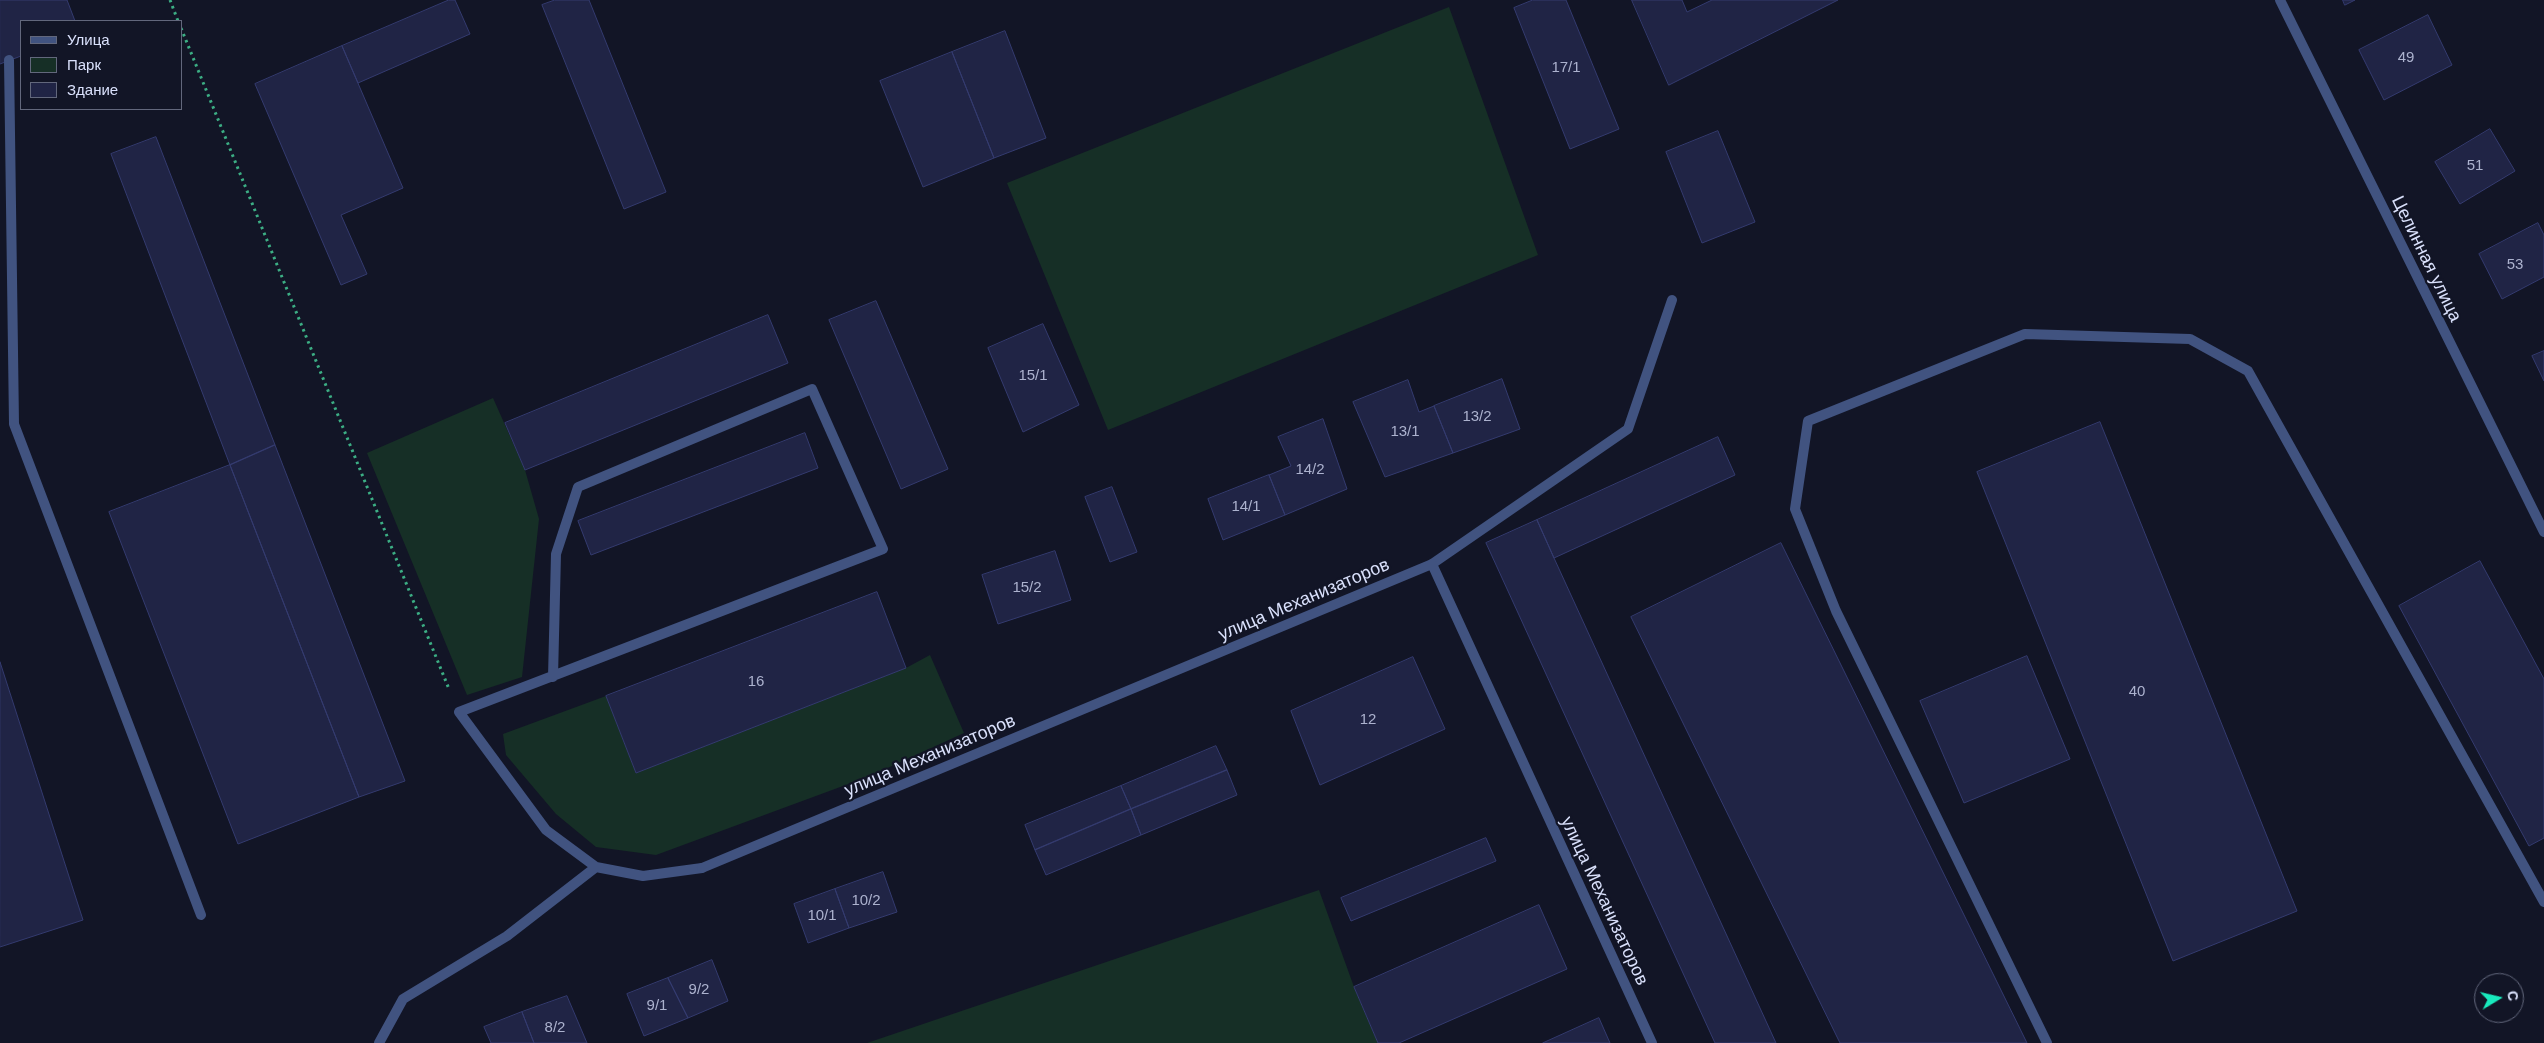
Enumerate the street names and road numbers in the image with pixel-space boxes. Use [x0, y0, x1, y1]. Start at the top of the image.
street label: Целинная улица [2386, 193, 2466, 325]
street label: улица Механизаторов [1215, 554, 1393, 646]
street label: улица Механизаторов [841, 710, 1019, 802]
street label: улица Механизаторов [1555, 813, 1653, 989]

